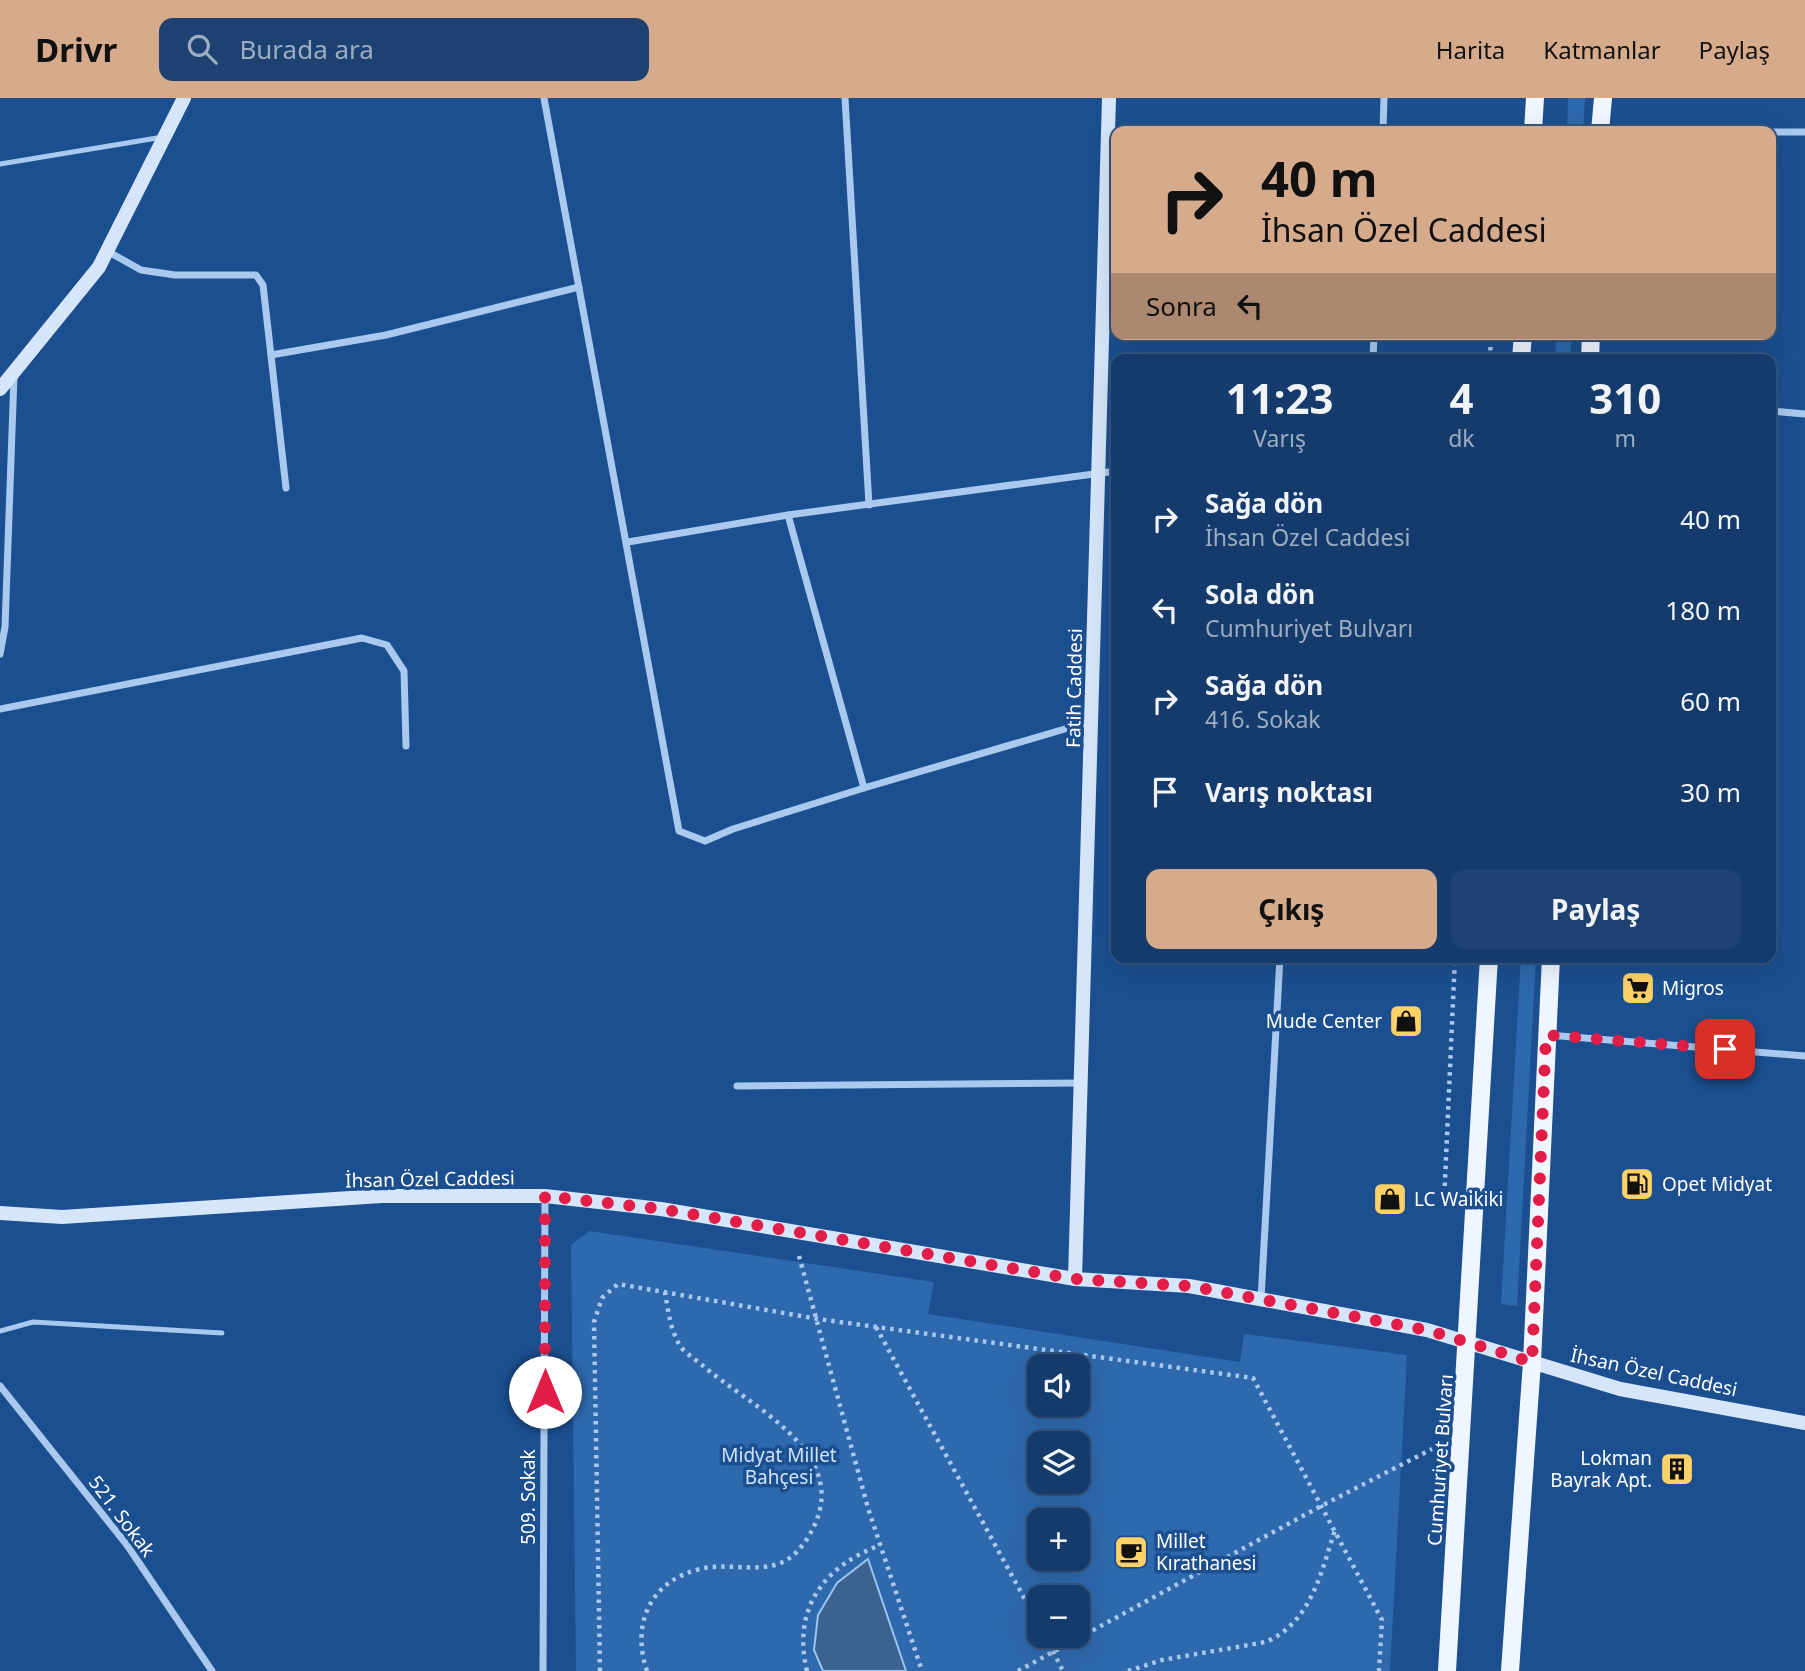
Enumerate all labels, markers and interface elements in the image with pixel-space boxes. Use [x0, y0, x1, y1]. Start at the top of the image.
search box [159, 18, 649, 81]
text: Drivr [35, 27, 117, 72]
icon: search [183, 30, 221, 68]
text: Burada ara [239, 31, 374, 67]
text: Harita [1436, 33, 1505, 66]
text: Katmanlar [1543, 33, 1661, 66]
text: Paylaş [1699, 33, 1770, 66]
text: 40 m [1261, 145, 1378, 211]
icon: right [1146, 154, 1237, 245]
text: İhsan Özel Caddesi [1261, 208, 1547, 251]
icon: left [1231, 287, 1269, 325]
text: Sonra [1146, 288, 1217, 324]
text: 11:23 [1226, 369, 1334, 426]
text: 4 [1449, 369, 1473, 426]
text: 310 [1589, 369, 1661, 426]
text: Varış [1253, 422, 1306, 454]
text: dk [1448, 422, 1475, 454]
text: m [1615, 422, 1636, 454]
text: Sağa dön [1205, 485, 1323, 521]
icon: right [1146, 500, 1184, 538]
text: 40 m [1680, 501, 1741, 537]
text: İhsan Özel Caddesi [1205, 521, 1410, 553]
text: Sola dön [1205, 576, 1315, 612]
icon: left [1146, 591, 1184, 629]
text: 180 m [1665, 592, 1741, 628]
text: Cumhuriyet Bulvarı [1205, 612, 1413, 644]
street label: Fatih Caddesi [1060, 628, 1088, 748]
text: Sağa dön [1205, 667, 1323, 703]
icon: right [1146, 682, 1184, 720]
text: 60 m [1680, 683, 1741, 719]
text: 416. Sokak [1205, 703, 1321, 735]
icon: arrive [1146, 773, 1184, 811]
text: Varış noktası [1205, 774, 1373, 810]
text: 30 m [1680, 774, 1741, 810]
button: Çıkış [1146, 869, 1437, 949]
button: Paylaş [1451, 869, 1741, 949]
supermarket icon: Migros [1619, 969, 1657, 1007]
place label: Migros [1662, 975, 1724, 1001]
shop icon: Mude Center [1387, 1002, 1425, 1040]
place label: Mude Center [1266, 1008, 1382, 1034]
pin [1695, 1019, 1755, 1079]
icon: arrive [1706, 1030, 1744, 1068]
street label: İhsan Özel Caddesi [345, 1165, 515, 1193]
fuel station icon: Opet Midyat [1618, 1165, 1656, 1203]
place label: Opet Midyat [1662, 1171, 1772, 1197]
shop icon: LC Waikiki [1371, 1180, 1409, 1218]
place label: LC Waikiki [1414, 1186, 1503, 1212]
street label: İhsan Özel Caddesi [1568, 1342, 1740, 1402]
map controls [1027, 1354, 1090, 1648]
button: sound [1027, 1354, 1090, 1417]
position arrow [508, 1355, 582, 1429]
street label: Cumhuriyet Bulvarı [1421, 1373, 1459, 1547]
button: layers [1027, 1431, 1090, 1494]
park label: Midyat Millet Bahçesi [721, 1442, 837, 1490]
place label: Lokman Bayrak Apt. [1550, 1445, 1652, 1493]
street label: 509. Sokak [515, 1449, 541, 1545]
building icon: Lokman Bayrak Apt. [1658, 1450, 1696, 1488]
street label: 521. Sokak [83, 1470, 161, 1562]
button: + [1027, 1508, 1090, 1571]
place label: Millet Kırathanesi [1156, 1528, 1257, 1576]
cafe icon: Millet Kırathanesi [1112, 1533, 1150, 1571]
button: − [1027, 1585, 1090, 1648]

